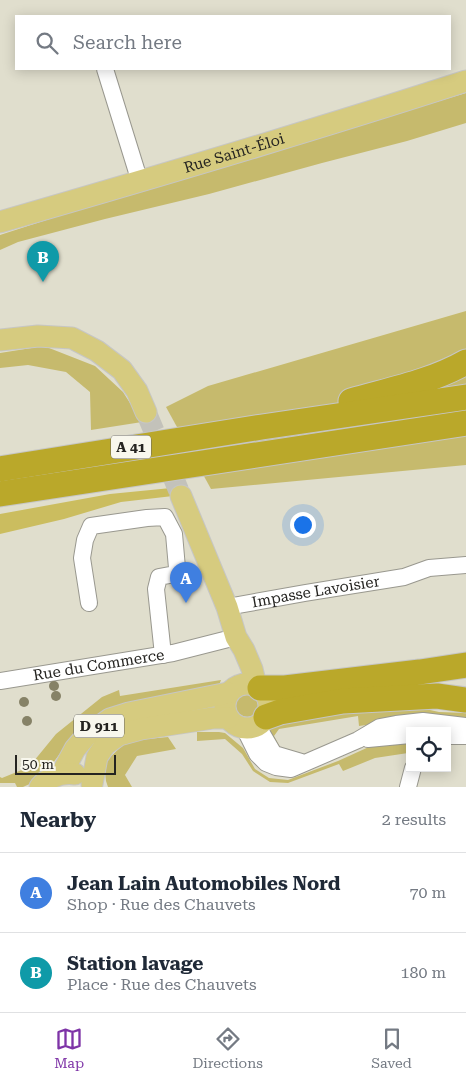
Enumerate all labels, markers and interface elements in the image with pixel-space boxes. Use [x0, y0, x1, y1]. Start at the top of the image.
search box [15, 15, 451, 70]
icon: search [33, 29, 61, 57]
text: Search here [73, 31, 182, 54]
street label: Rue Saint-Éloi [182, 130, 287, 177]
pin: B [27, 241, 59, 282]
road number: A 41 [111, 436, 151, 458]
your location [290, 512, 316, 538]
pin: A [170, 562, 202, 603]
street label: Impasse Lavoisier [250, 572, 381, 611]
street label: Rue du Commerce [32, 646, 166, 685]
road number: D 911 [74, 714, 124, 738]
map controls [406, 727, 451, 772]
button: locate [406, 727, 451, 772]
scale bar [15, 752, 116, 775]
text: 50 m [22, 756, 54, 772]
text: Nearby [20, 808, 96, 832]
text: 2 results [382, 810, 446, 829]
text: Jean Lain Automobiles Nord [67, 872, 340, 895]
text: A [30, 883, 42, 902]
text: 70 m [409, 883, 446, 902]
text: Shop · Rue des Chauvets [67, 895, 256, 914]
text: Station lavage [67, 952, 203, 975]
text: B [30, 963, 42, 982]
text: 180 m [400, 963, 446, 982]
text: Place · Rue des Chauvets [67, 975, 257, 994]
tab: Map [54, 1025, 84, 1071]
tab: Directions [192, 1025, 263, 1071]
tab: Saved [371, 1025, 412, 1071]

